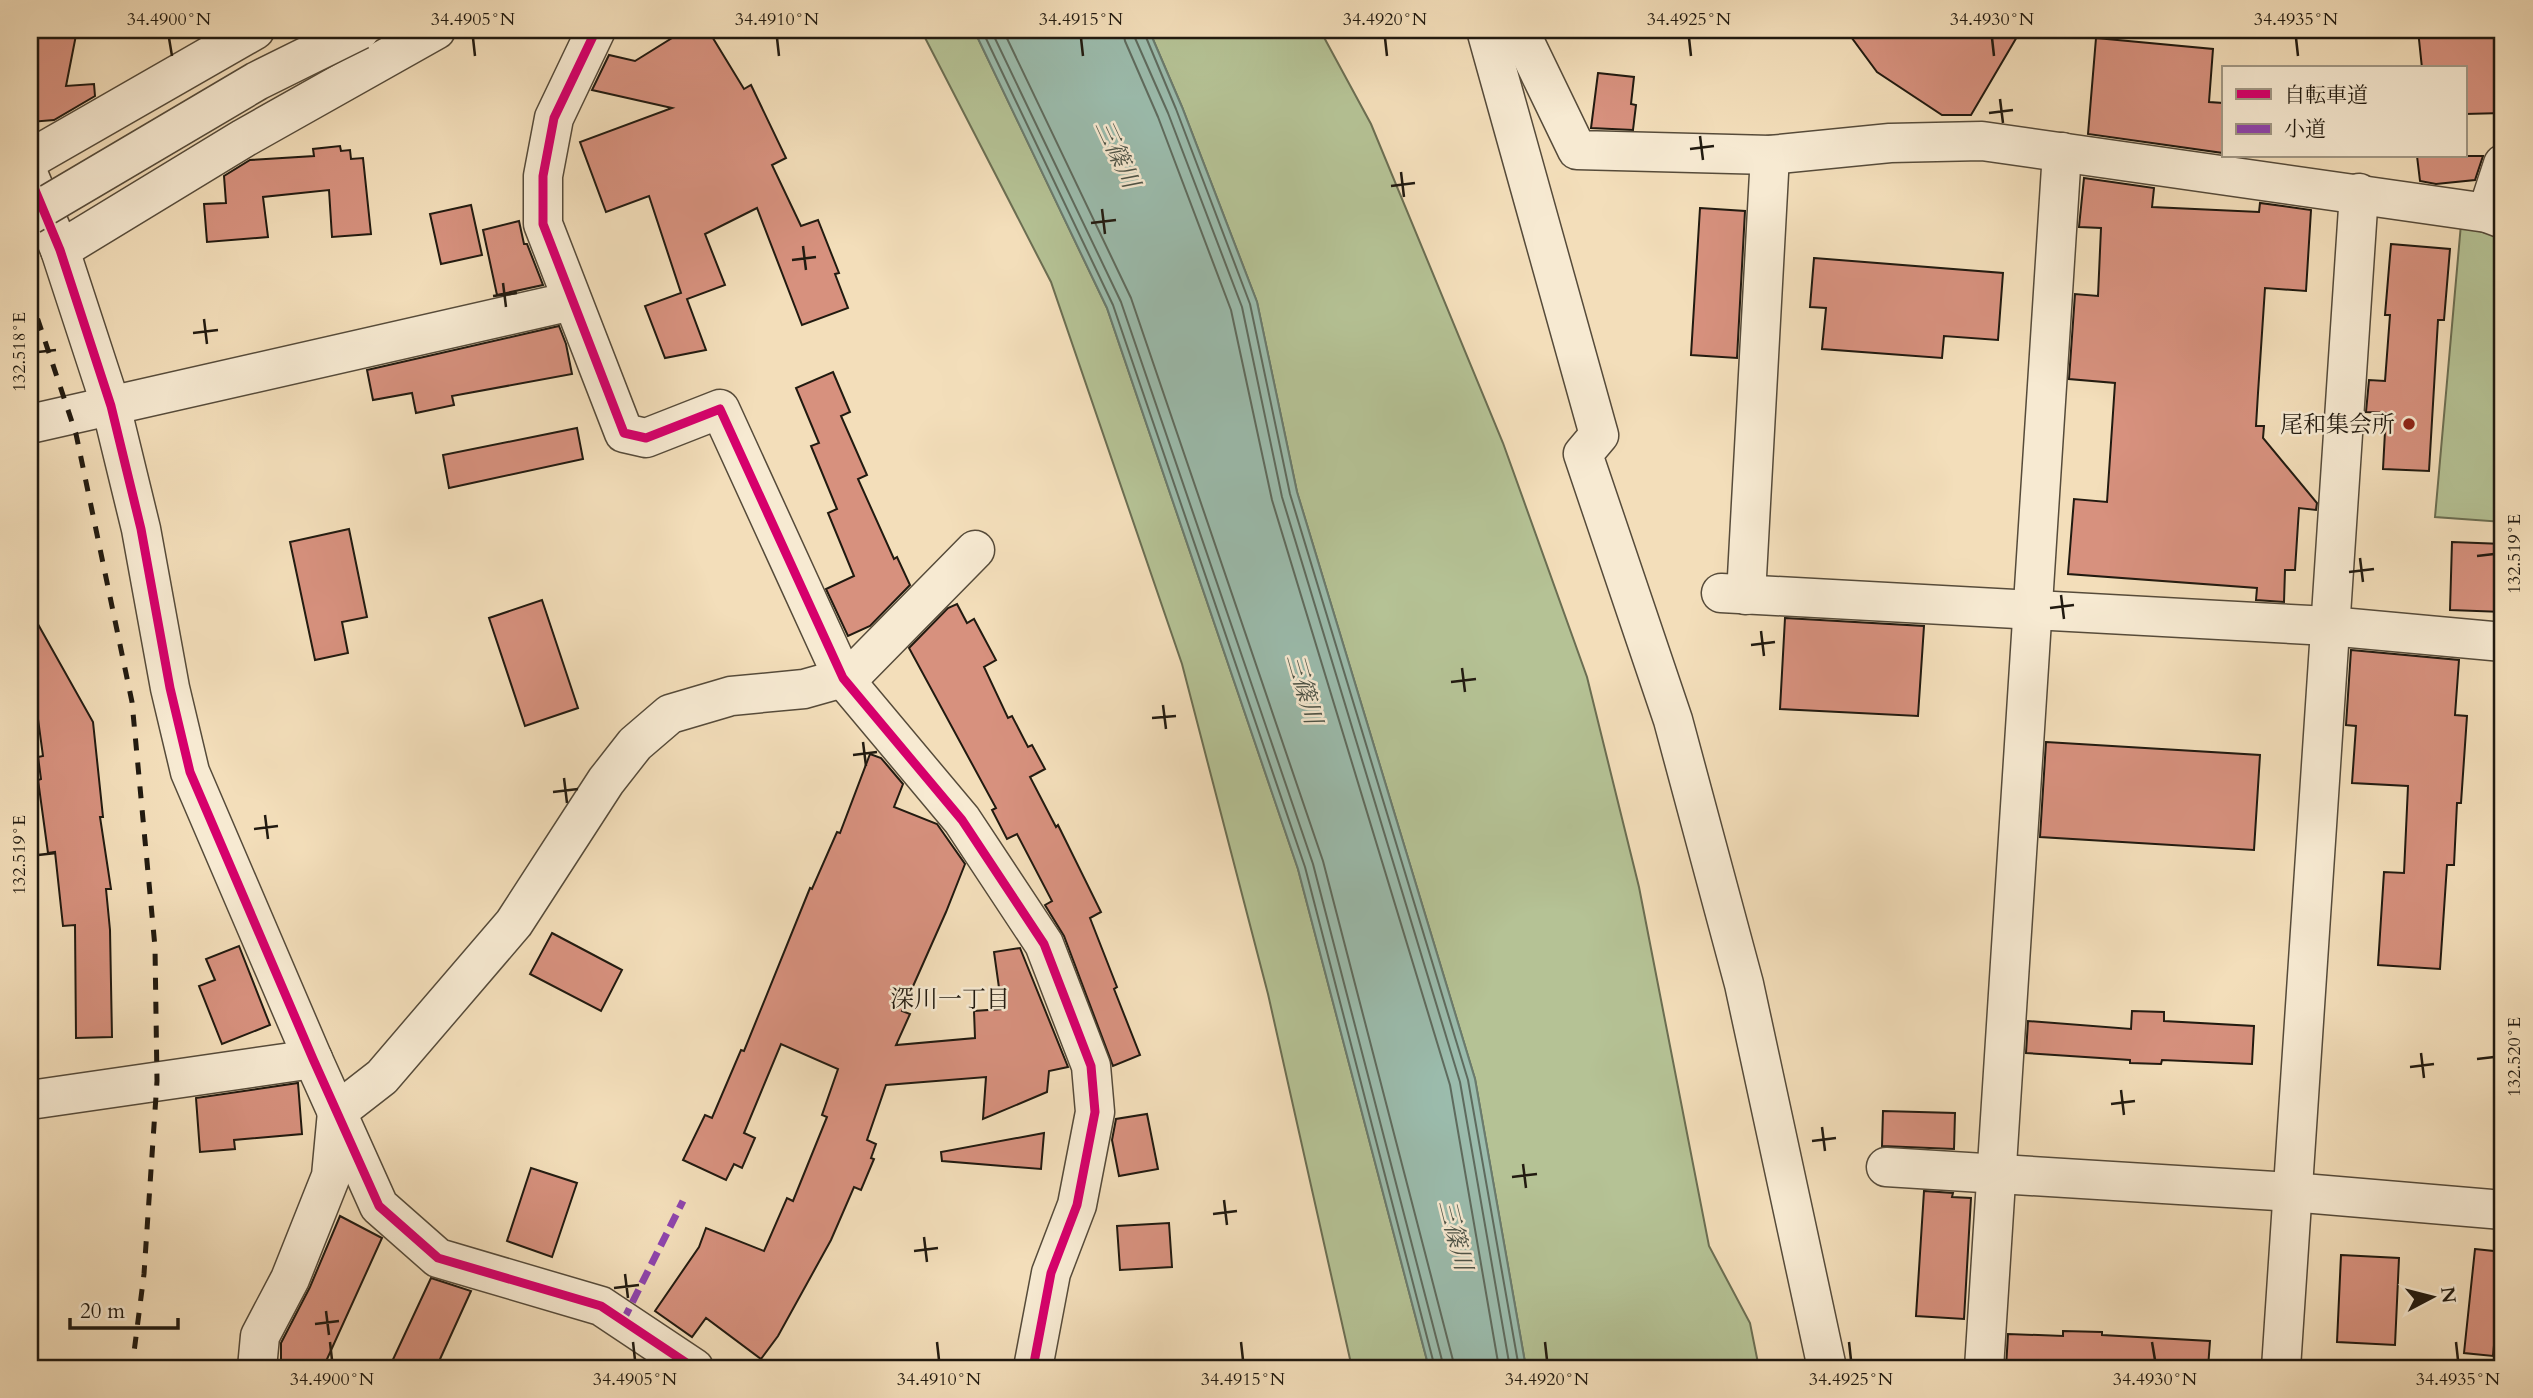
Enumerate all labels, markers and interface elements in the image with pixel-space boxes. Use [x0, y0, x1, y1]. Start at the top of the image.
text: 34.4900°N [127, 7, 212, 32]
text: 34.4905°N [431, 7, 516, 32]
text: 34.4910°N [735, 7, 820, 32]
text: 34.4915°N [1039, 7, 1124, 32]
text: 34.4920°N [1343, 7, 1428, 32]
text: 34.4925°N [1647, 7, 1732, 32]
text: 34.4930°N [1950, 7, 2035, 32]
text: 34.4935°N [2254, 7, 2339, 32]
legend [2222, 66, 2466, 158]
text: 自転車道 [2284, 81, 2368, 110]
water label: 三篠川 [1087, 114, 1148, 196]
text: 小道 [2284, 115, 2326, 144]
text: 132.518°E [7, 312, 32, 392]
place label: 尾和集会所 [2280, 409, 2395, 440]
marker: 尾和集会所 [2401, 416, 2417, 432]
text: 132.519°E [2502, 514, 2527, 594]
water label: 三篠川 [1278, 650, 1331, 731]
text: 132.519°E [7, 815, 32, 895]
district label: 深川一丁目 [890, 983, 1010, 1016]
text: 132.520°E [2502, 1017, 2527, 1097]
water label: 三篠川 [1430, 1196, 1480, 1277]
north arrow [2396, 1262, 2466, 1332]
text: N [2434, 1285, 2462, 1305]
scale bar [70, 1286, 178, 1330]
text: 20 m [80, 1297, 125, 1326]
text: 34.4900°N [290, 1367, 375, 1392]
text: 34.4905°N [593, 1367, 678, 1392]
text: 34.4910°N [897, 1367, 982, 1392]
text: 34.4915°N [1201, 1367, 1286, 1392]
text: 34.4920°N [1505, 1367, 1590, 1392]
text: 34.4925°N [1809, 1367, 1894, 1392]
text: 34.4930°N [2113, 1367, 2198, 1392]
text: 34.4935°N [2416, 1367, 2501, 1392]

